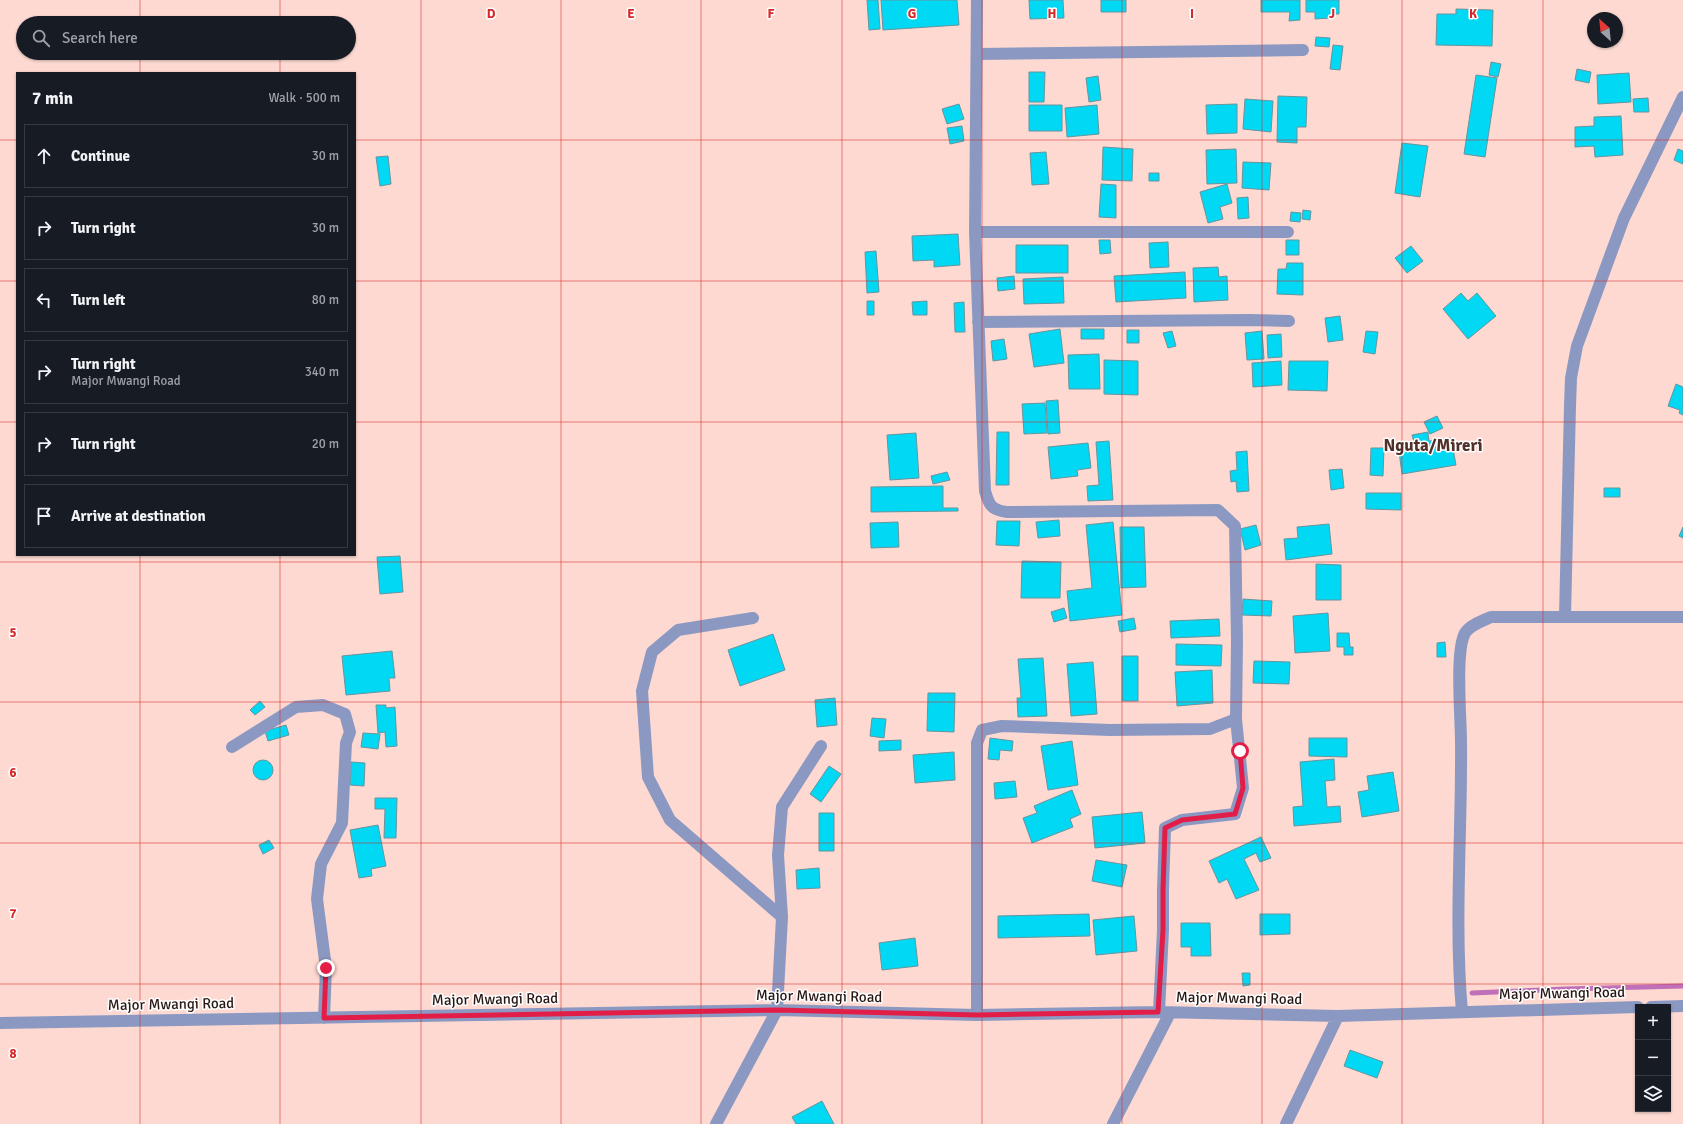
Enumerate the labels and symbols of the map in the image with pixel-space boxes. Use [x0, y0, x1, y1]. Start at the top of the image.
text: D [487, 6, 496, 22]
text: E [627, 6, 635, 22]
text: F [768, 6, 775, 22]
text: G [908, 6, 916, 22]
text: H [1048, 6, 1056, 22]
text: I [1190, 6, 1194, 22]
text: J [1329, 6, 1335, 22]
text: K [1469, 6, 1477, 22]
north arrow [1587, 12, 1623, 48]
district label: Nguta/Mireri [1383, 435, 1483, 456]
text: 5 [9, 625, 17, 641]
route start [1231, 742, 1249, 760]
text: 6 [9, 765, 17, 781]
text: 7 [9, 906, 17, 922]
route end [317, 959, 335, 977]
street label: Major Mwangi Road [1499, 983, 1625, 1003]
street label: Major Mwangi Road [756, 986, 882, 1006]
street label: Major Mwangi Road [1176, 988, 1302, 1008]
street label: Major Mwangi Road [432, 989, 558, 1009]
street label: Major Mwangi Road [108, 994, 234, 1014]
text: 8 [9, 1046, 17, 1062]

